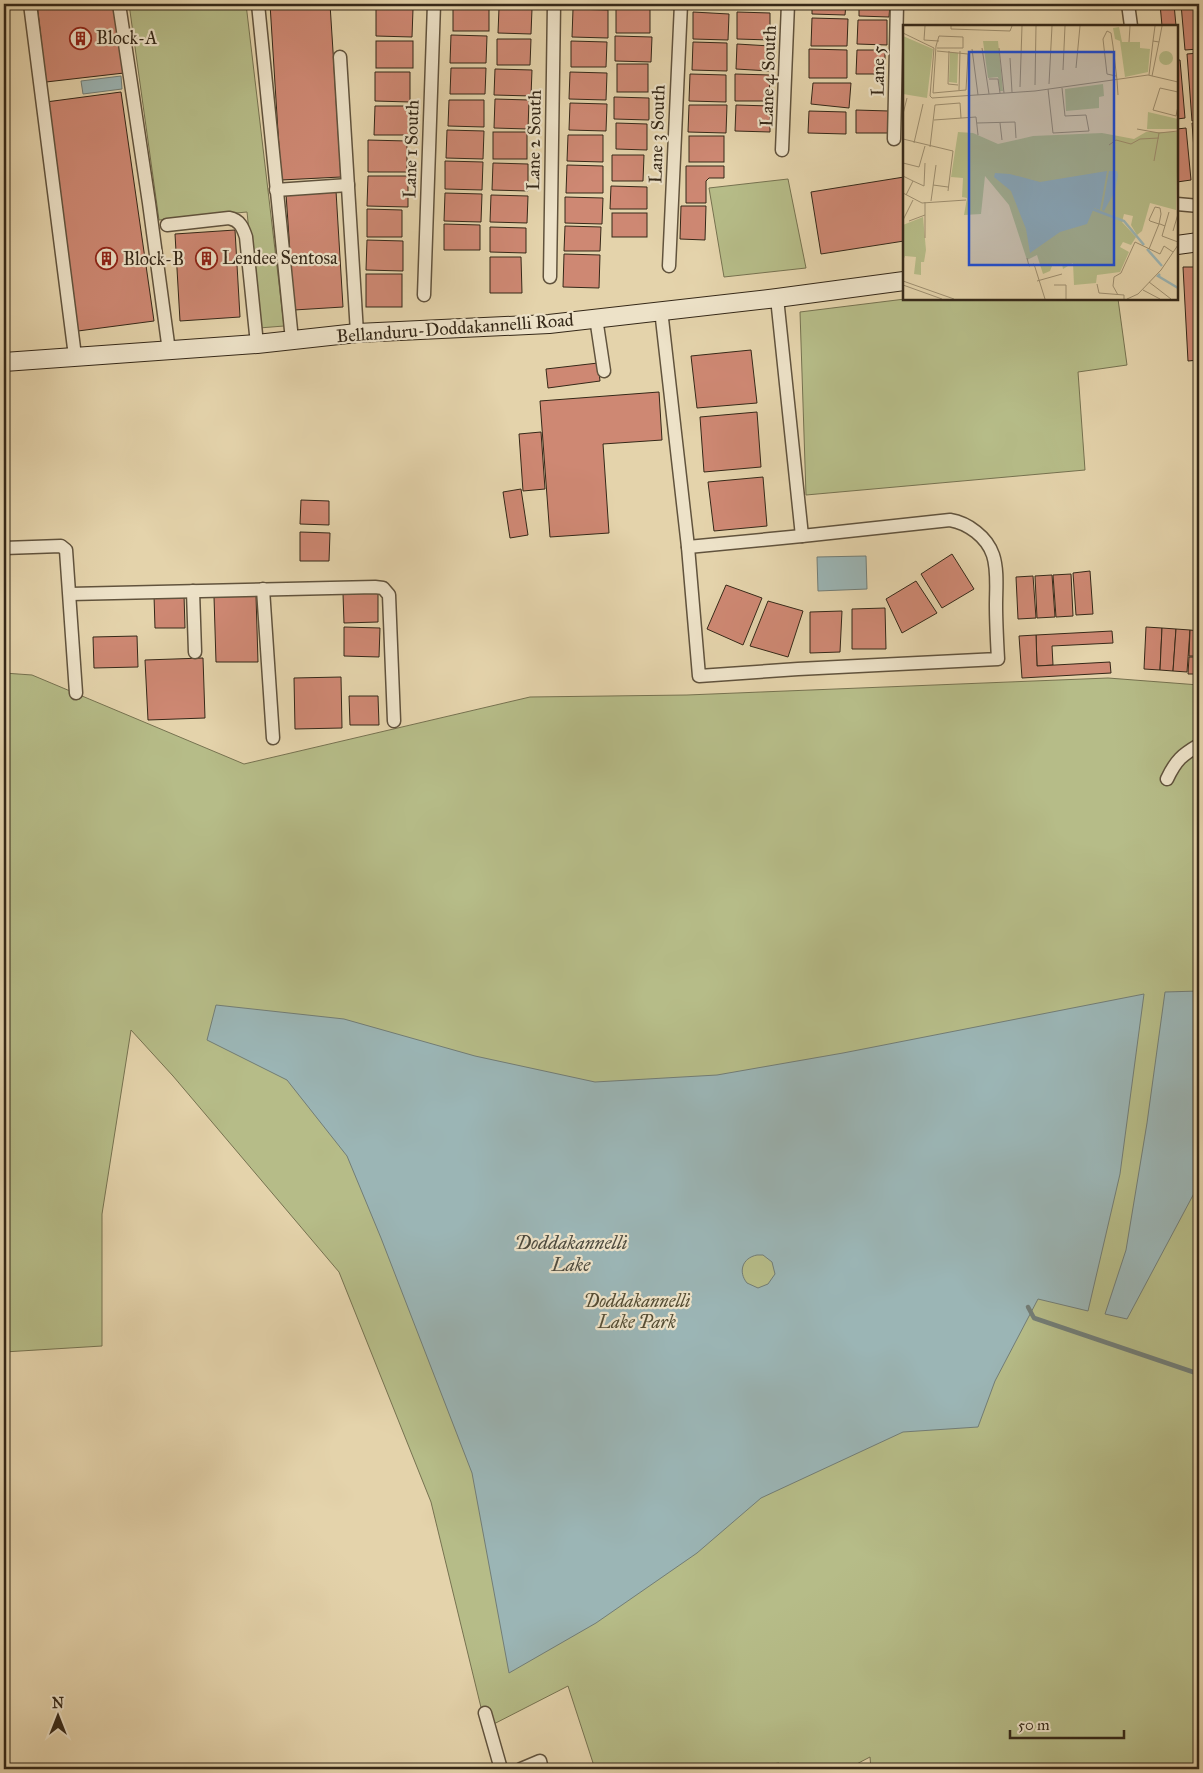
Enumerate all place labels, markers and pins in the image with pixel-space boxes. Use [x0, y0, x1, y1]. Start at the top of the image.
building icon: Block-A [68, 26, 92, 50]
place label: Block-A [96, 27, 157, 49]
building icon: Lendee Sentosa [194, 246, 218, 270]
building icon: Block-B [95, 247, 119, 271]
place label: Lendee Sentosa [222, 247, 338, 269]
place label: Block-B [123, 248, 184, 270]

